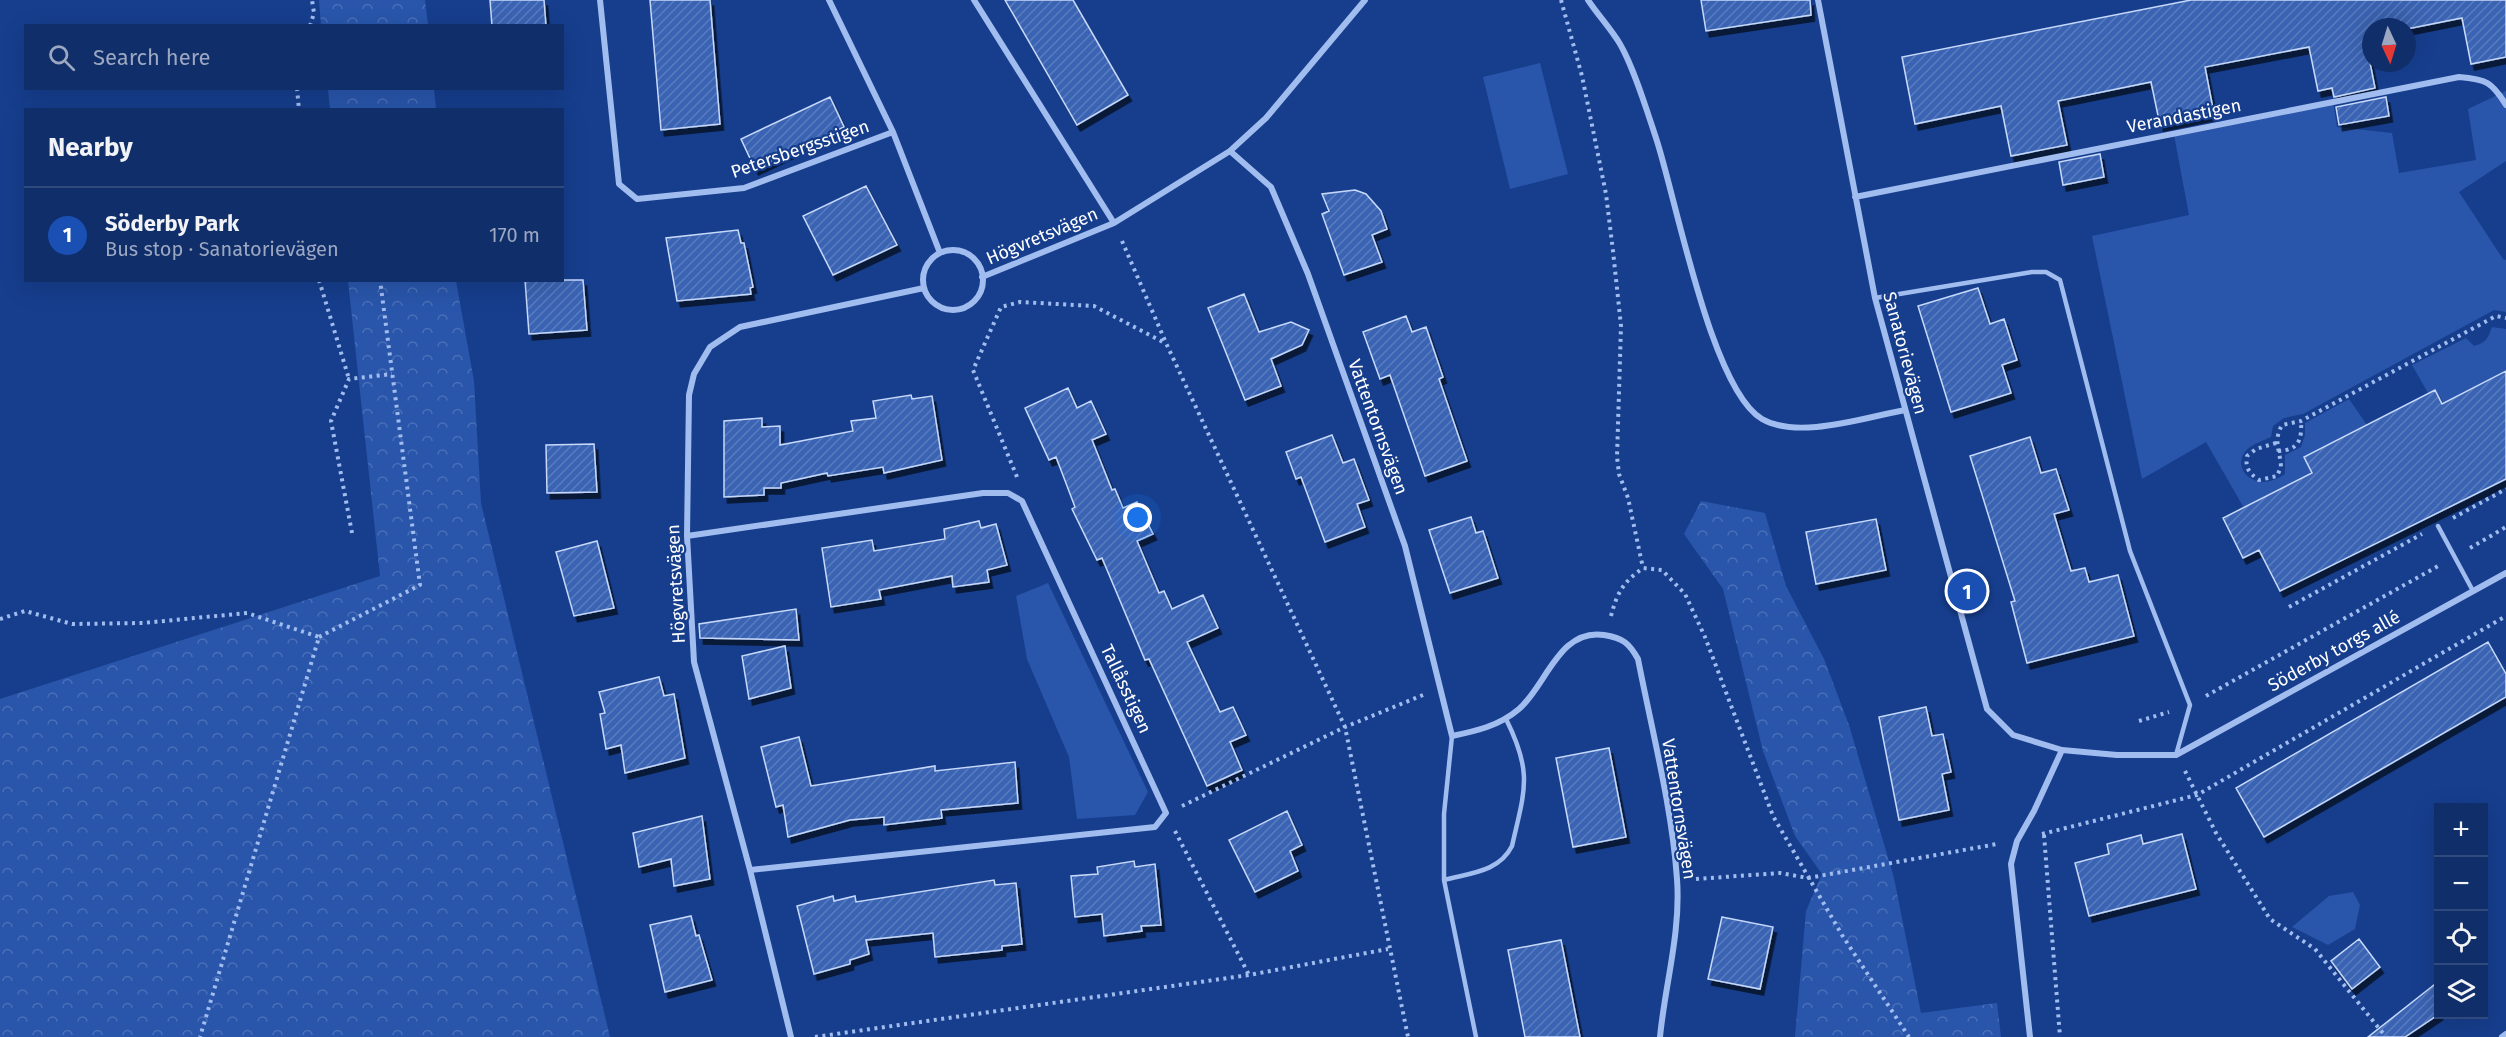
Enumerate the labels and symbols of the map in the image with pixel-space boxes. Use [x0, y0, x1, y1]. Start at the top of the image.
north arrow [2362, 18, 2416, 72]
street label: Verandastigen [2125, 94, 2243, 138]
street label: Petersbergsstigen [728, 115, 872, 183]
street label: Högvretsvägen [983, 203, 1101, 269]
street label: Sanatorievägen [1878, 289, 1932, 417]
street label: Vattentornsvägen [1343, 356, 1413, 498]
your location [1123, 503, 1152, 532]
street label: Högvretsvägen [662, 524, 690, 644]
pin: 1 [1948, 568, 1986, 614]
street label: Söderby torgs allé [2264, 606, 2404, 696]
street label: Tallåsstigen [1096, 641, 1156, 737]
street label: Vattentornsvägen [1657, 737, 1701, 881]

